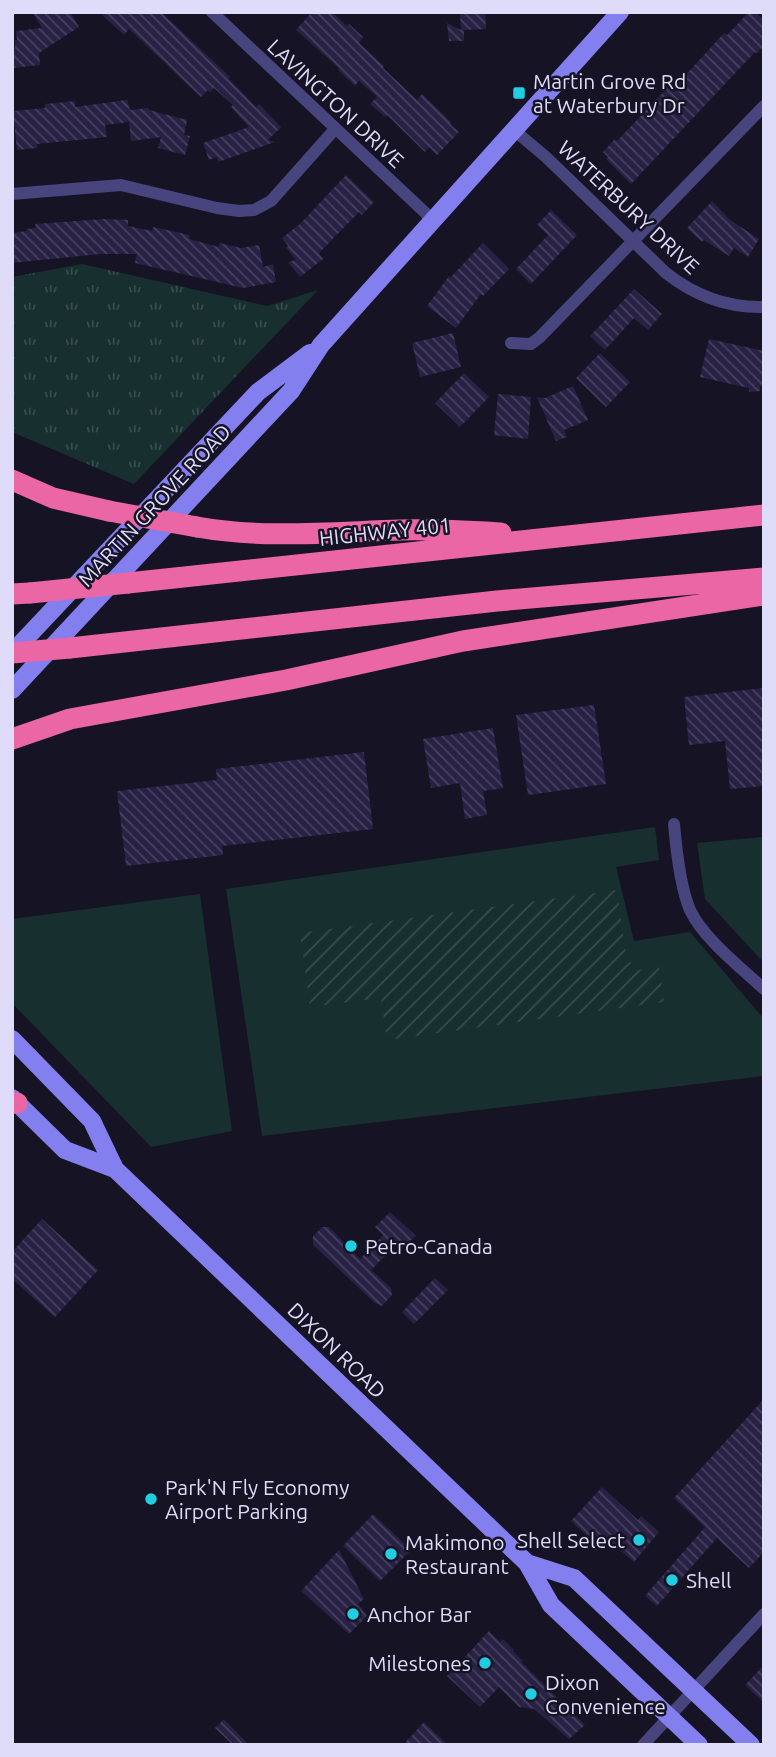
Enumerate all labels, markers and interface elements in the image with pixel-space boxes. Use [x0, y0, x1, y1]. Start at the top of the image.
street label: LAVINGTON DRIVE [263, 34, 409, 172]
place label: Martin Grove Rd at Waterbury Dr [533, 69, 686, 117]
marker: Martin Grove Rd at Waterbury Dr [511, 85, 527, 101]
street label: WATERBURY DRIVE [553, 135, 705, 279]
street label: MARTIN GROVE ROAD [73, 419, 235, 591]
street label: HIGHWAY 401 [318, 512, 452, 550]
place label: Petro-Canada [365, 1234, 493, 1258]
marker: Petro-Canada [343, 1238, 359, 1254]
street label: DIXON ROAD [283, 1297, 391, 1403]
place label: Park'N Fly Economy Airport Parking [165, 1475, 349, 1523]
marker: Park'N Fly Economy Airport Parking [143, 1491, 159, 1507]
place label: Shell Select [517, 1528, 625, 1552]
place label: Makimono Restaurant [405, 1530, 509, 1578]
marker: Shell Select [631, 1532, 647, 1548]
marker: Makimono Restaurant [383, 1546, 399, 1562]
place label: Shell [686, 1568, 732, 1592]
marker: Shell [664, 1572, 680, 1588]
place label: Anchor Bar [367, 1602, 472, 1626]
marker: Anchor Bar [345, 1606, 361, 1622]
place label: Milestones [368, 1651, 471, 1675]
marker: Milestones [477, 1655, 493, 1671]
place label: Dixon Convenience [545, 1670, 666, 1718]
marker: Dixon Convenience [523, 1686, 539, 1702]

